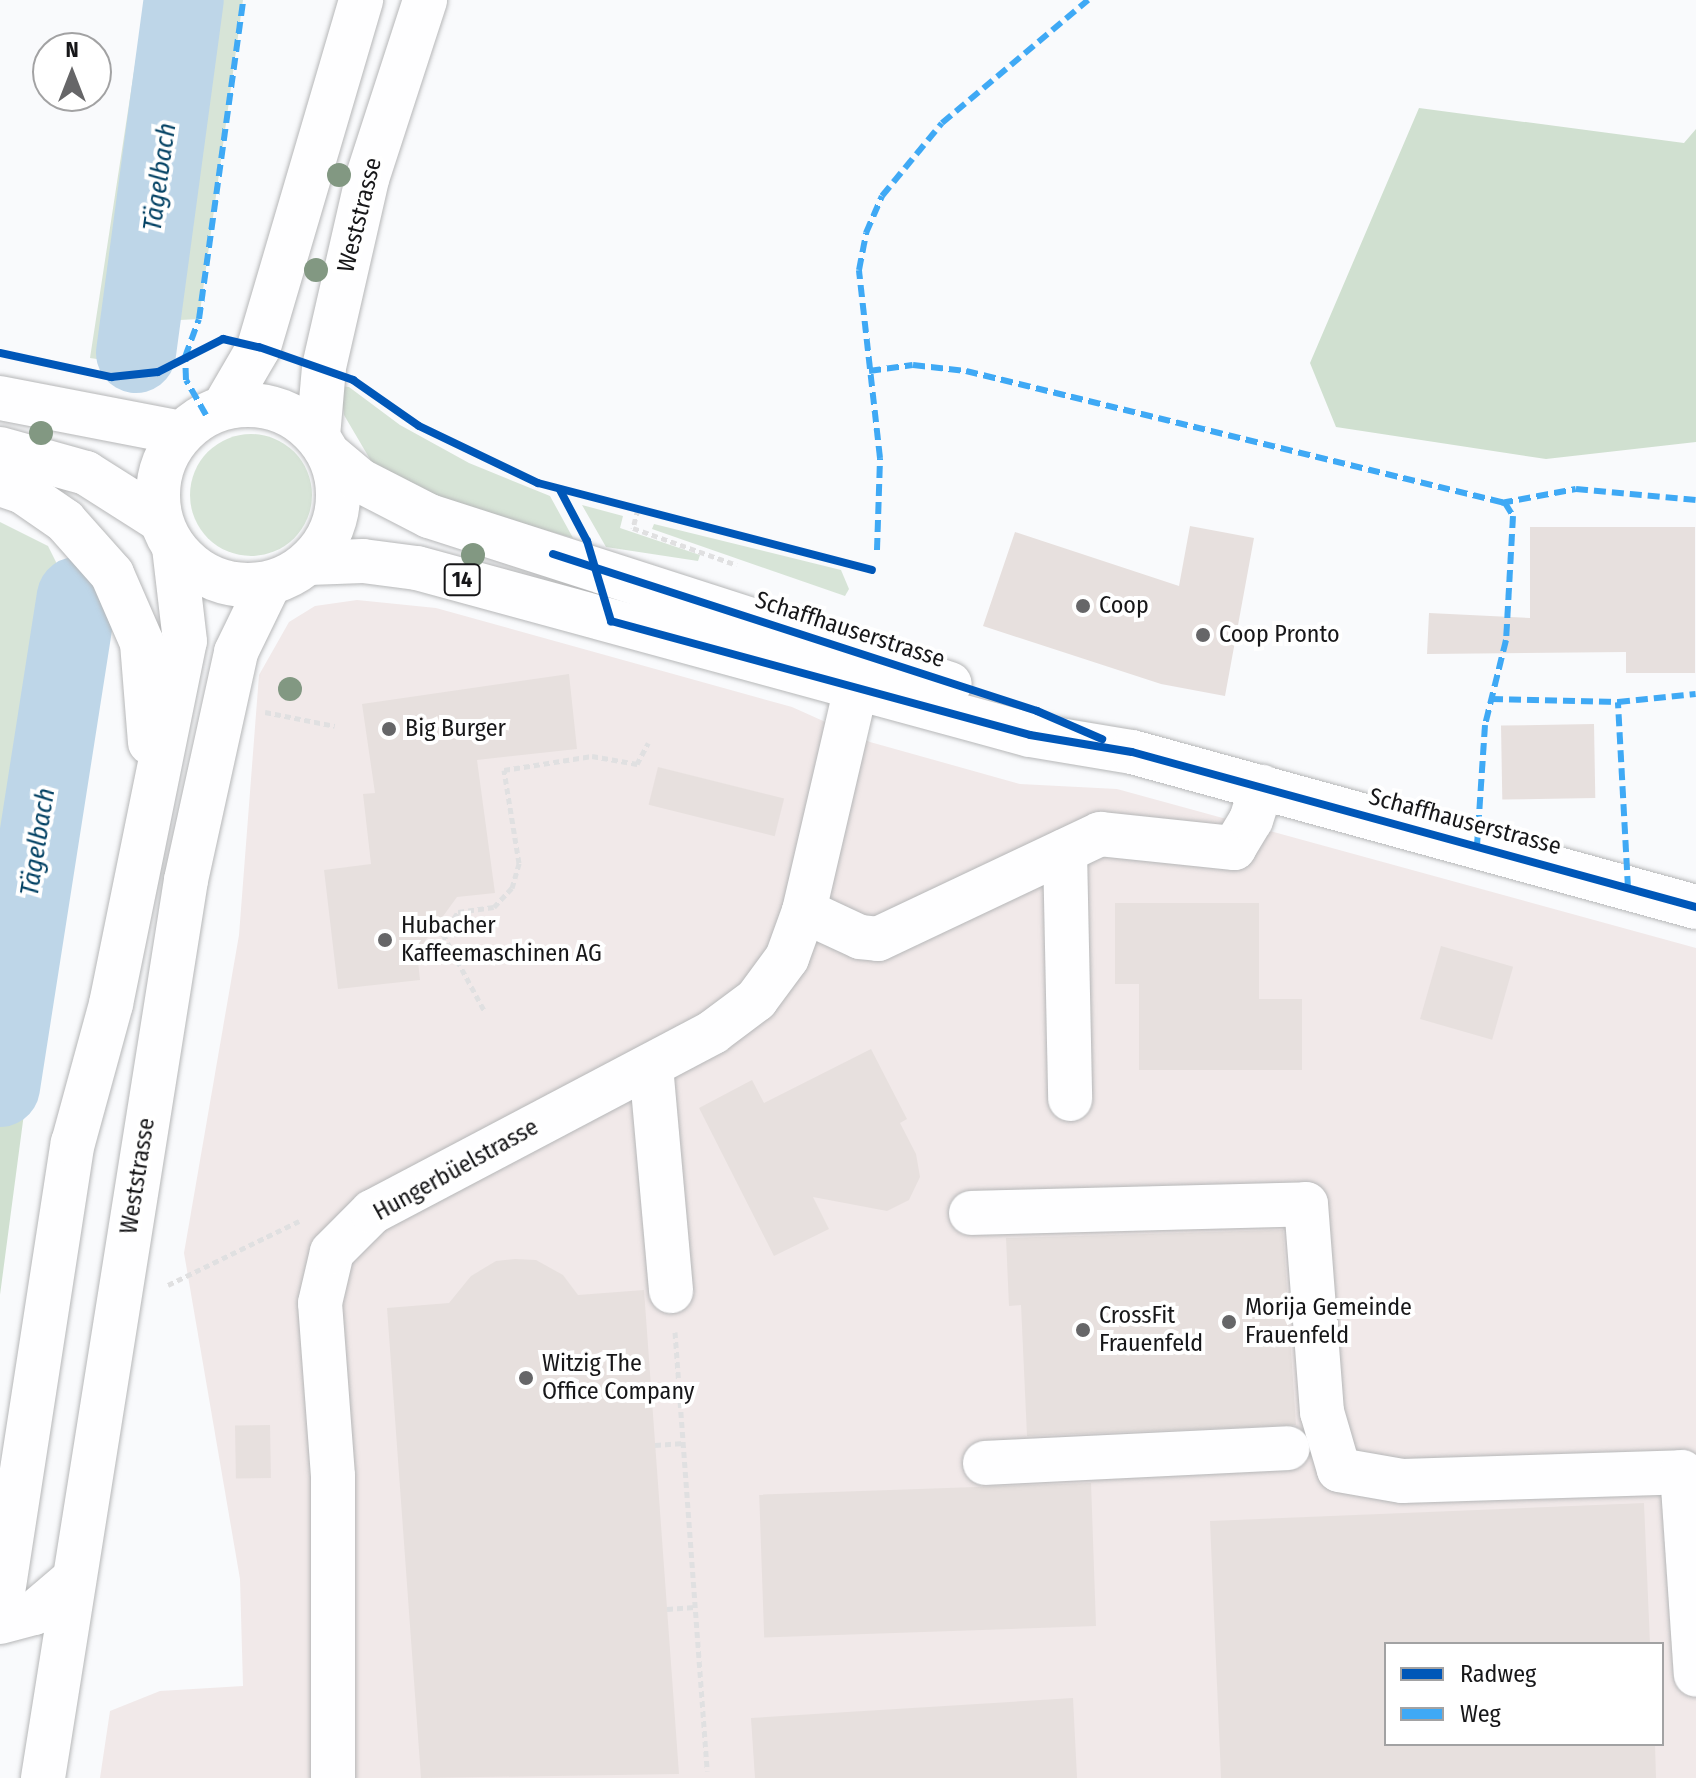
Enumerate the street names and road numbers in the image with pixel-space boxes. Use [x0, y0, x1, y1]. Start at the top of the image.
street label: Weststrasse [332, 155, 388, 275]
road number: 14 [442, 562, 482, 598]
street label: Schaffhauserstrasse [751, 586, 949, 674]
street label: Schaffhauserstrasse [1366, 782, 1564, 862]
street label: Hungerbüelstrasse [369, 1113, 543, 1227]
street label: Weststrasse [115, 1116, 161, 1236]

